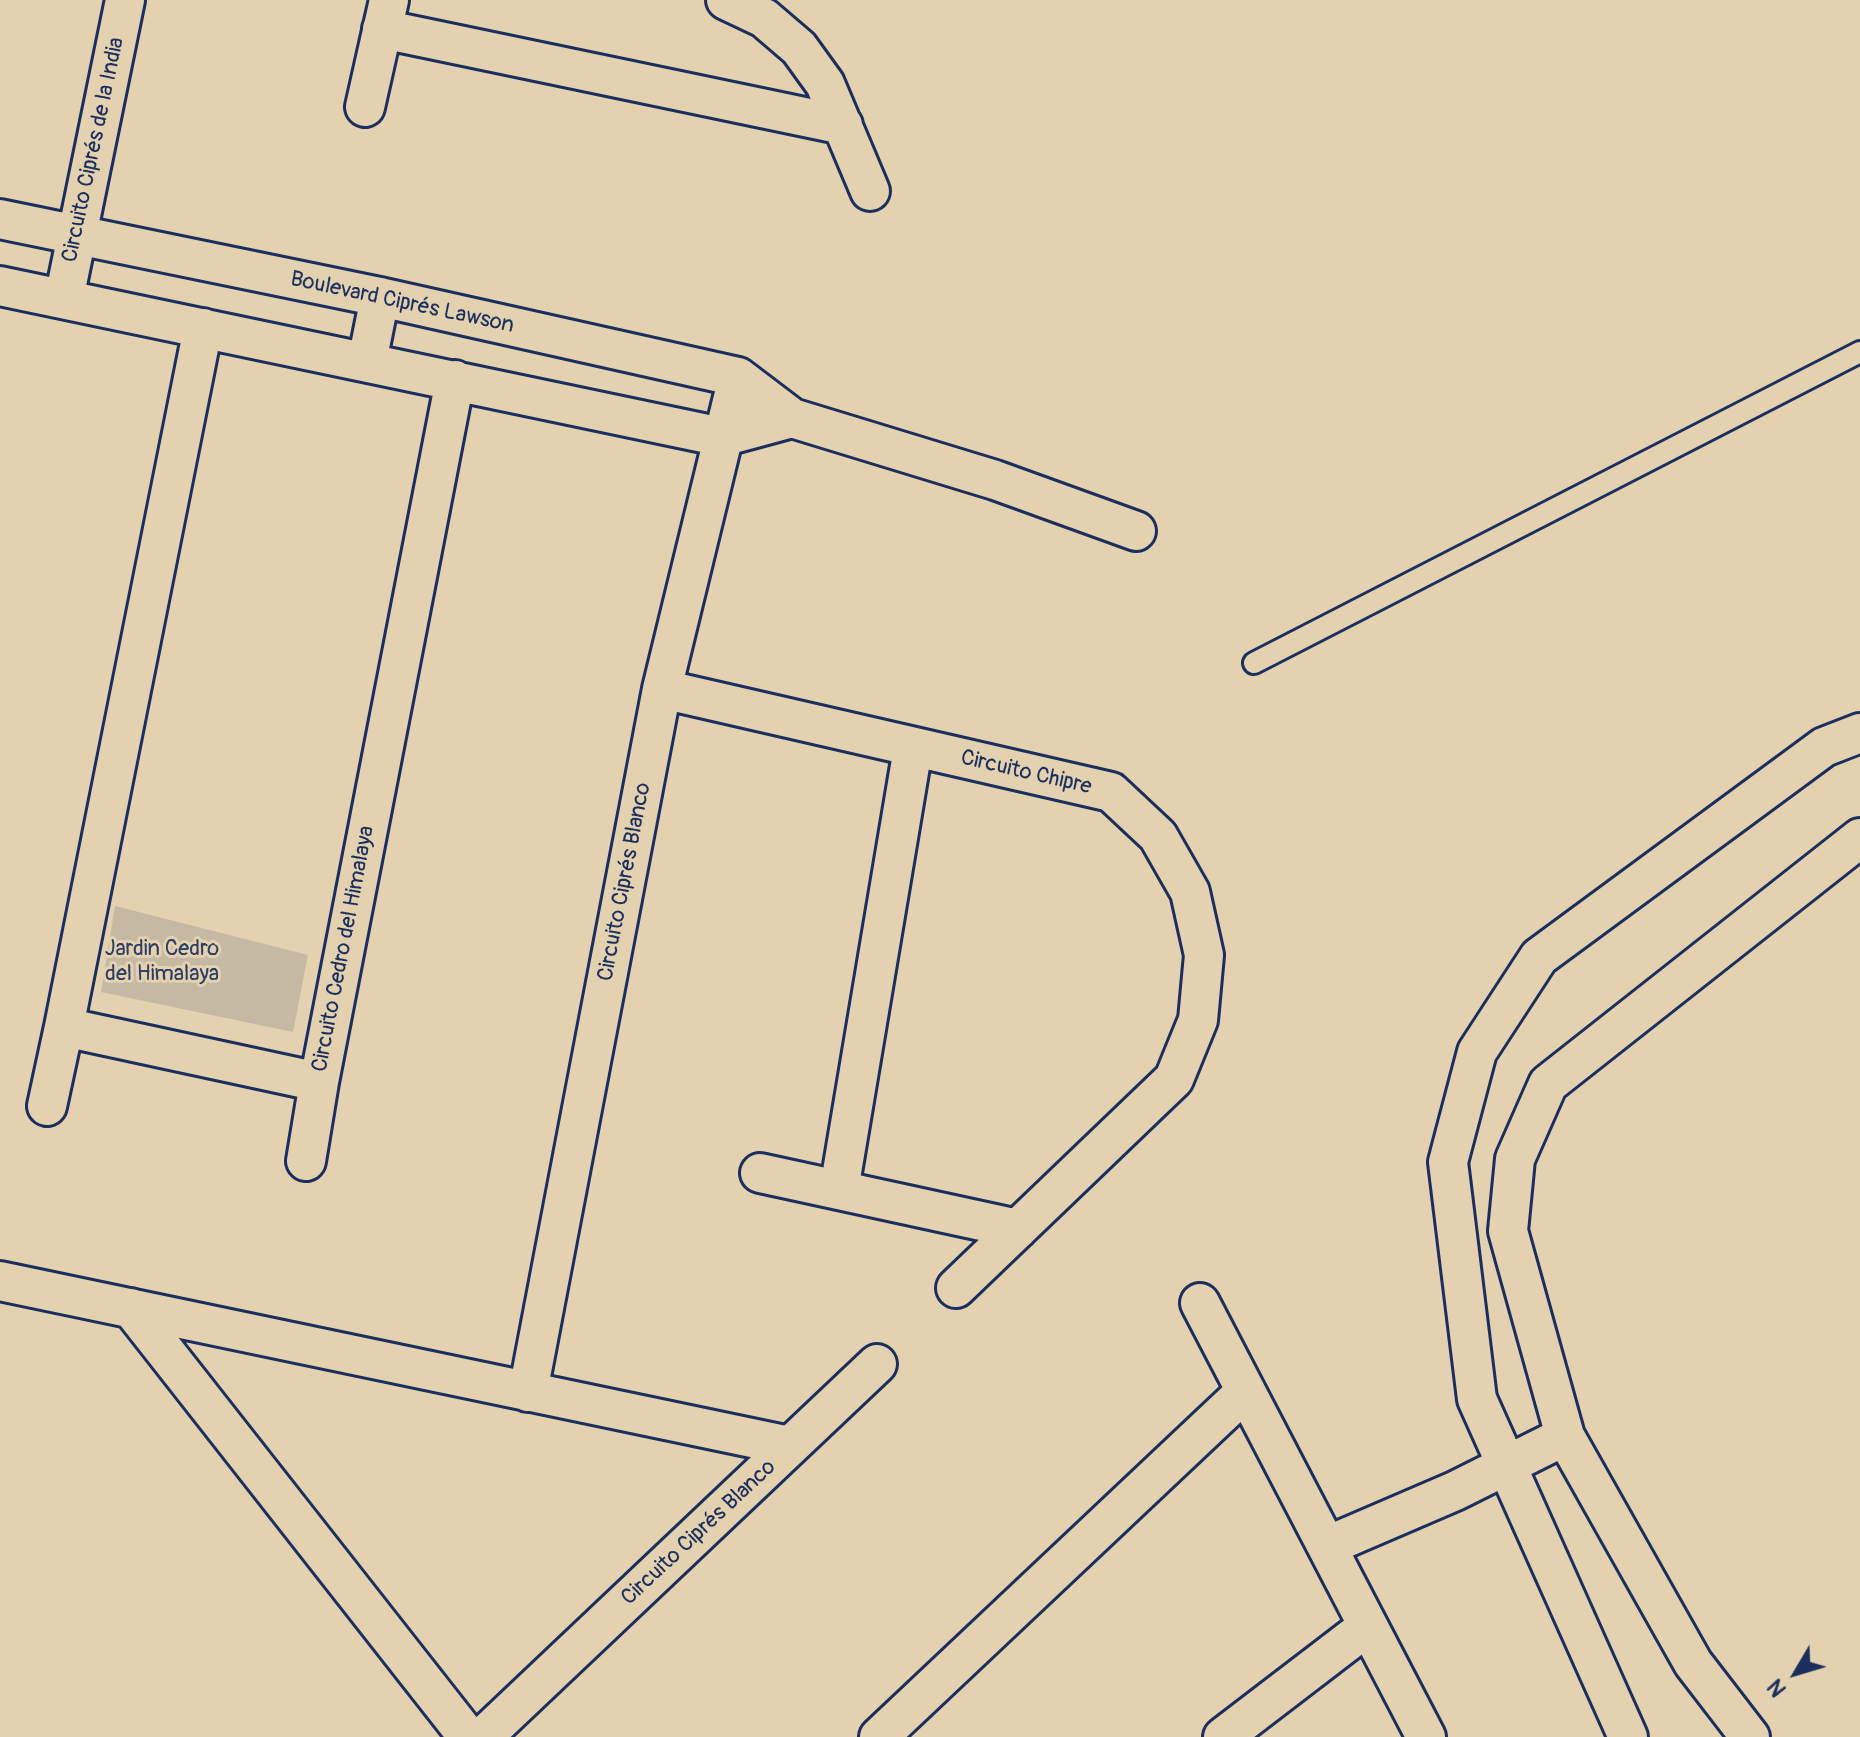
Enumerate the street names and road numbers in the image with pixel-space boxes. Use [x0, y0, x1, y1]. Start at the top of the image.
street label: Circuito Ciprés de la India [57, 35, 131, 265]
street label: Boulevard Ciprés Lawson [288, 266, 516, 340]
street label: Circuito Chipre [958, 745, 1094, 801]
street label: Circuito Ciprés Blanco [593, 780, 657, 984]
street label: Circuito Cedro del Himalaya [307, 824, 381, 1074]
street label: Circuito Ciprés Blanco [616, 1455, 782, 1611]

